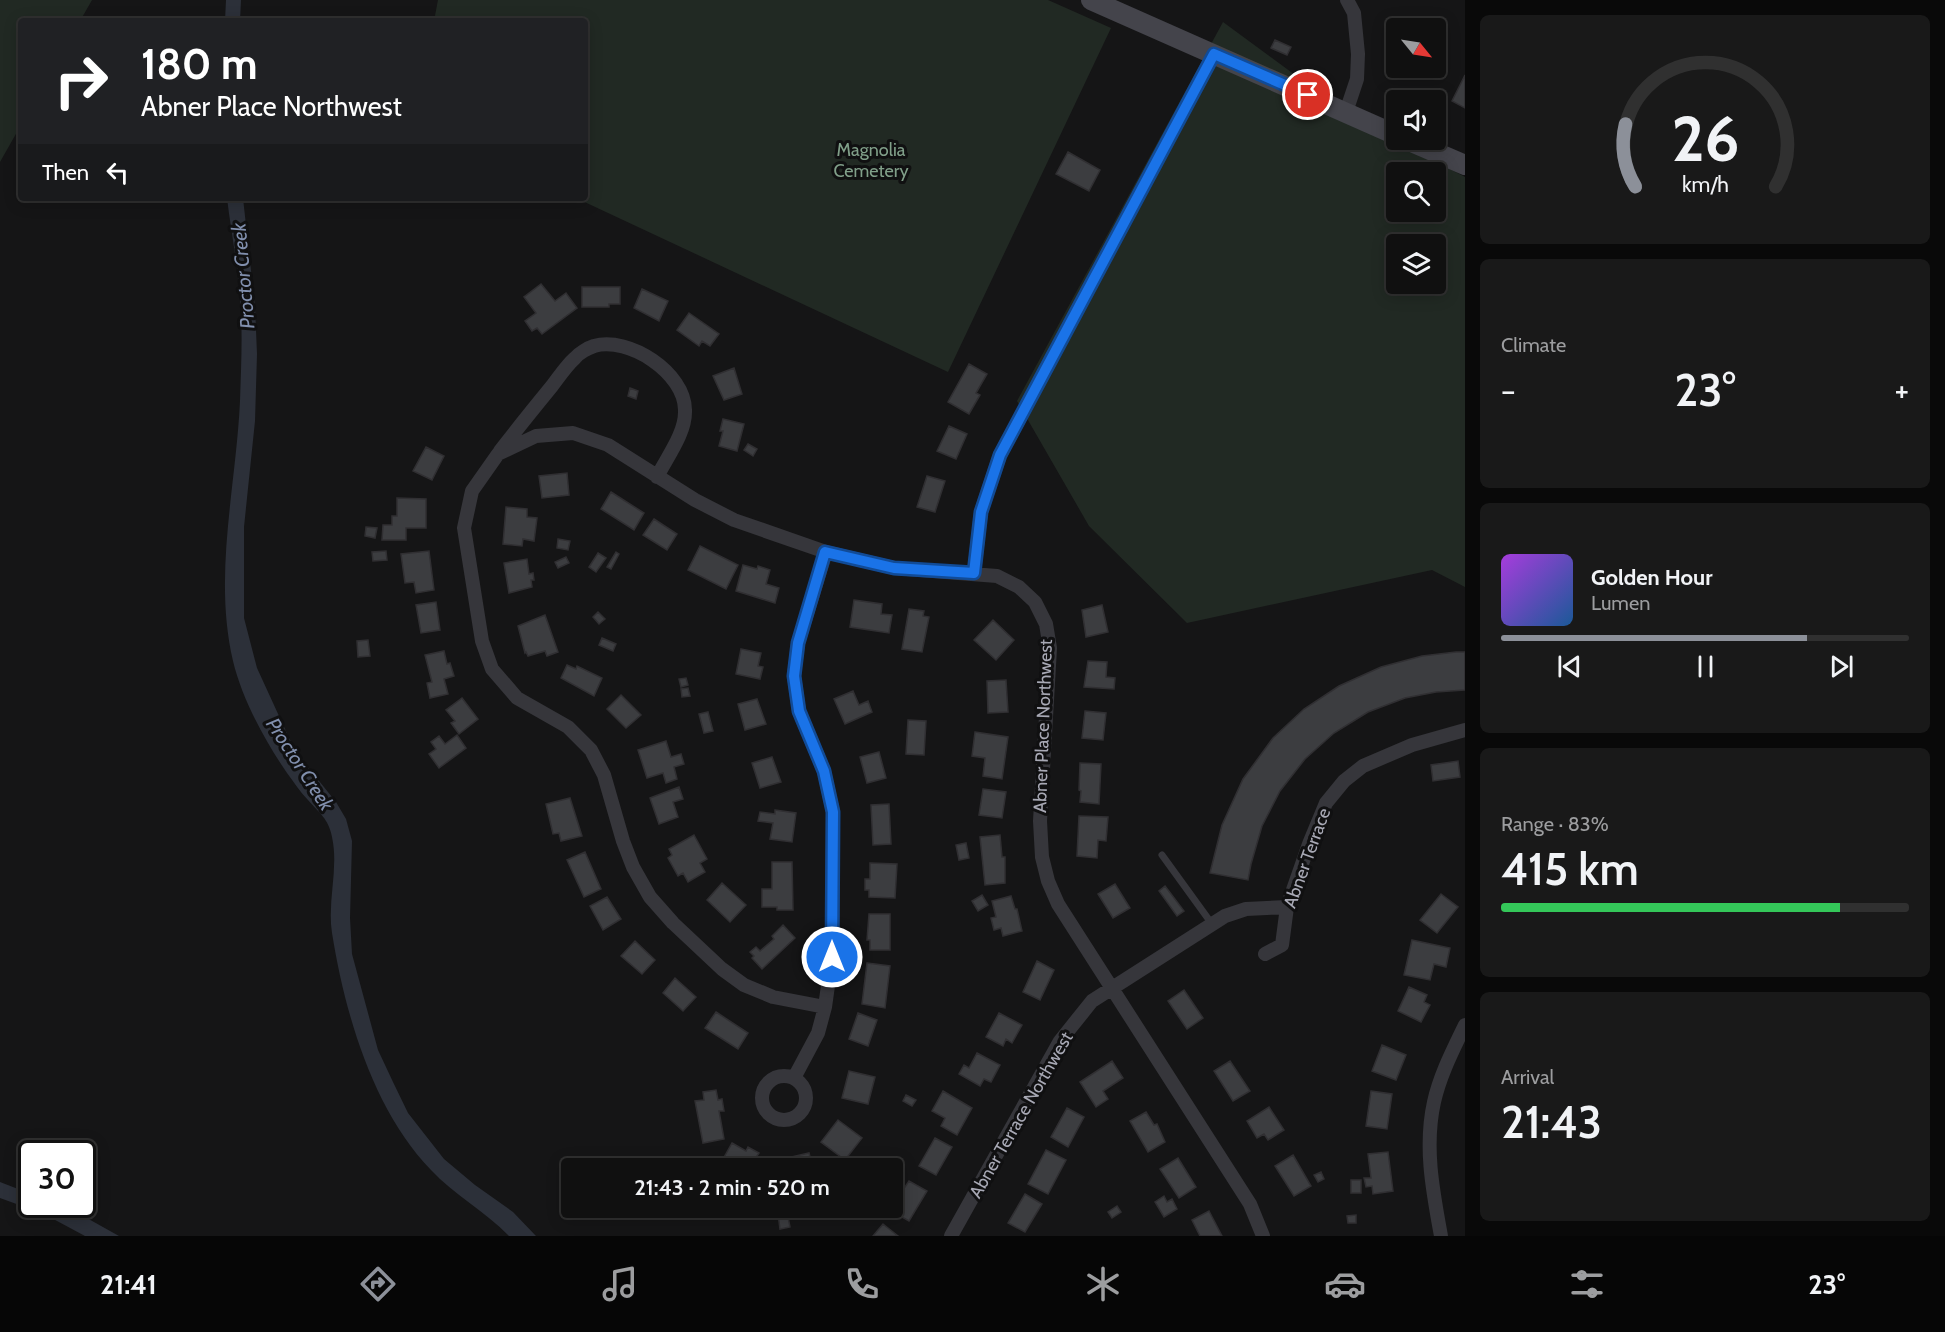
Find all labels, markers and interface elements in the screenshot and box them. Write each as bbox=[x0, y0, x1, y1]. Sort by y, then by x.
north arrow bbox=[1386, 18, 1446, 78]
map controls bbox=[1386, 18, 1446, 294]
text: 180 m bbox=[141, 38, 257, 90]
icon: right bbox=[42, 42, 120, 120]
pin bbox=[1282, 69, 1333, 120]
icon: arrive bbox=[1291, 78, 1324, 111]
text: Abner Place Northwest bbox=[141, 90, 402, 123]
button: sound bbox=[1386, 90, 1446, 150]
text: 26 bbox=[1671, 101, 1739, 177]
park label: Magnolia Cemetery bbox=[833, 139, 909, 182]
icon: left bbox=[101, 156, 134, 189]
text: Then bbox=[42, 159, 89, 186]
button: search bbox=[1386, 162, 1446, 222]
text: km/h bbox=[1682, 171, 1728, 197]
water label: Proctor Creek bbox=[226, 221, 260, 330]
button: layers bbox=[1386, 234, 1446, 294]
text: Climate bbox=[1501, 333, 1566, 357]
text: 23° bbox=[1674, 363, 1736, 417]
text: − bbox=[1501, 370, 1516, 410]
text: + bbox=[1894, 370, 1909, 410]
text: Golden Hour bbox=[1591, 564, 1712, 591]
text: Lumen bbox=[1591, 591, 1650, 615]
street label: Abner Place Northwest bbox=[1029, 639, 1057, 813]
icon: previous bbox=[1553, 650, 1586, 683]
icon: pause bbox=[1689, 650, 1722, 683]
icon: next bbox=[1825, 650, 1858, 683]
water label: Proctor Creek bbox=[261, 713, 340, 816]
street label: Abner Terrace bbox=[1279, 805, 1335, 911]
text: Range · 83% bbox=[1501, 812, 1609, 836]
text: 415 km bbox=[1501, 842, 1639, 896]
position arrow bbox=[800, 925, 864, 989]
street label: Abner Terrace Northwest bbox=[964, 1028, 1078, 1202]
text: Arrival bbox=[1501, 1065, 1554, 1089]
text: 21:43 bbox=[1501, 1095, 1602, 1149]
speed limit sign: 30 bbox=[18, 1140, 96, 1218]
text: 21:43 · 2 min · 520 m bbox=[634, 1174, 830, 1201]
icon: directions bbox=[357, 1263, 399, 1305]
icon: music bbox=[599, 1263, 641, 1305]
icon: phone bbox=[841, 1263, 883, 1305]
icon: climate bbox=[1082, 1263, 1124, 1305]
icon: car bbox=[1324, 1263, 1366, 1305]
icon: filters bbox=[1566, 1263, 1608, 1305]
text: 21:41 bbox=[100, 1268, 157, 1301]
text: 23° bbox=[1808, 1268, 1845, 1301]

